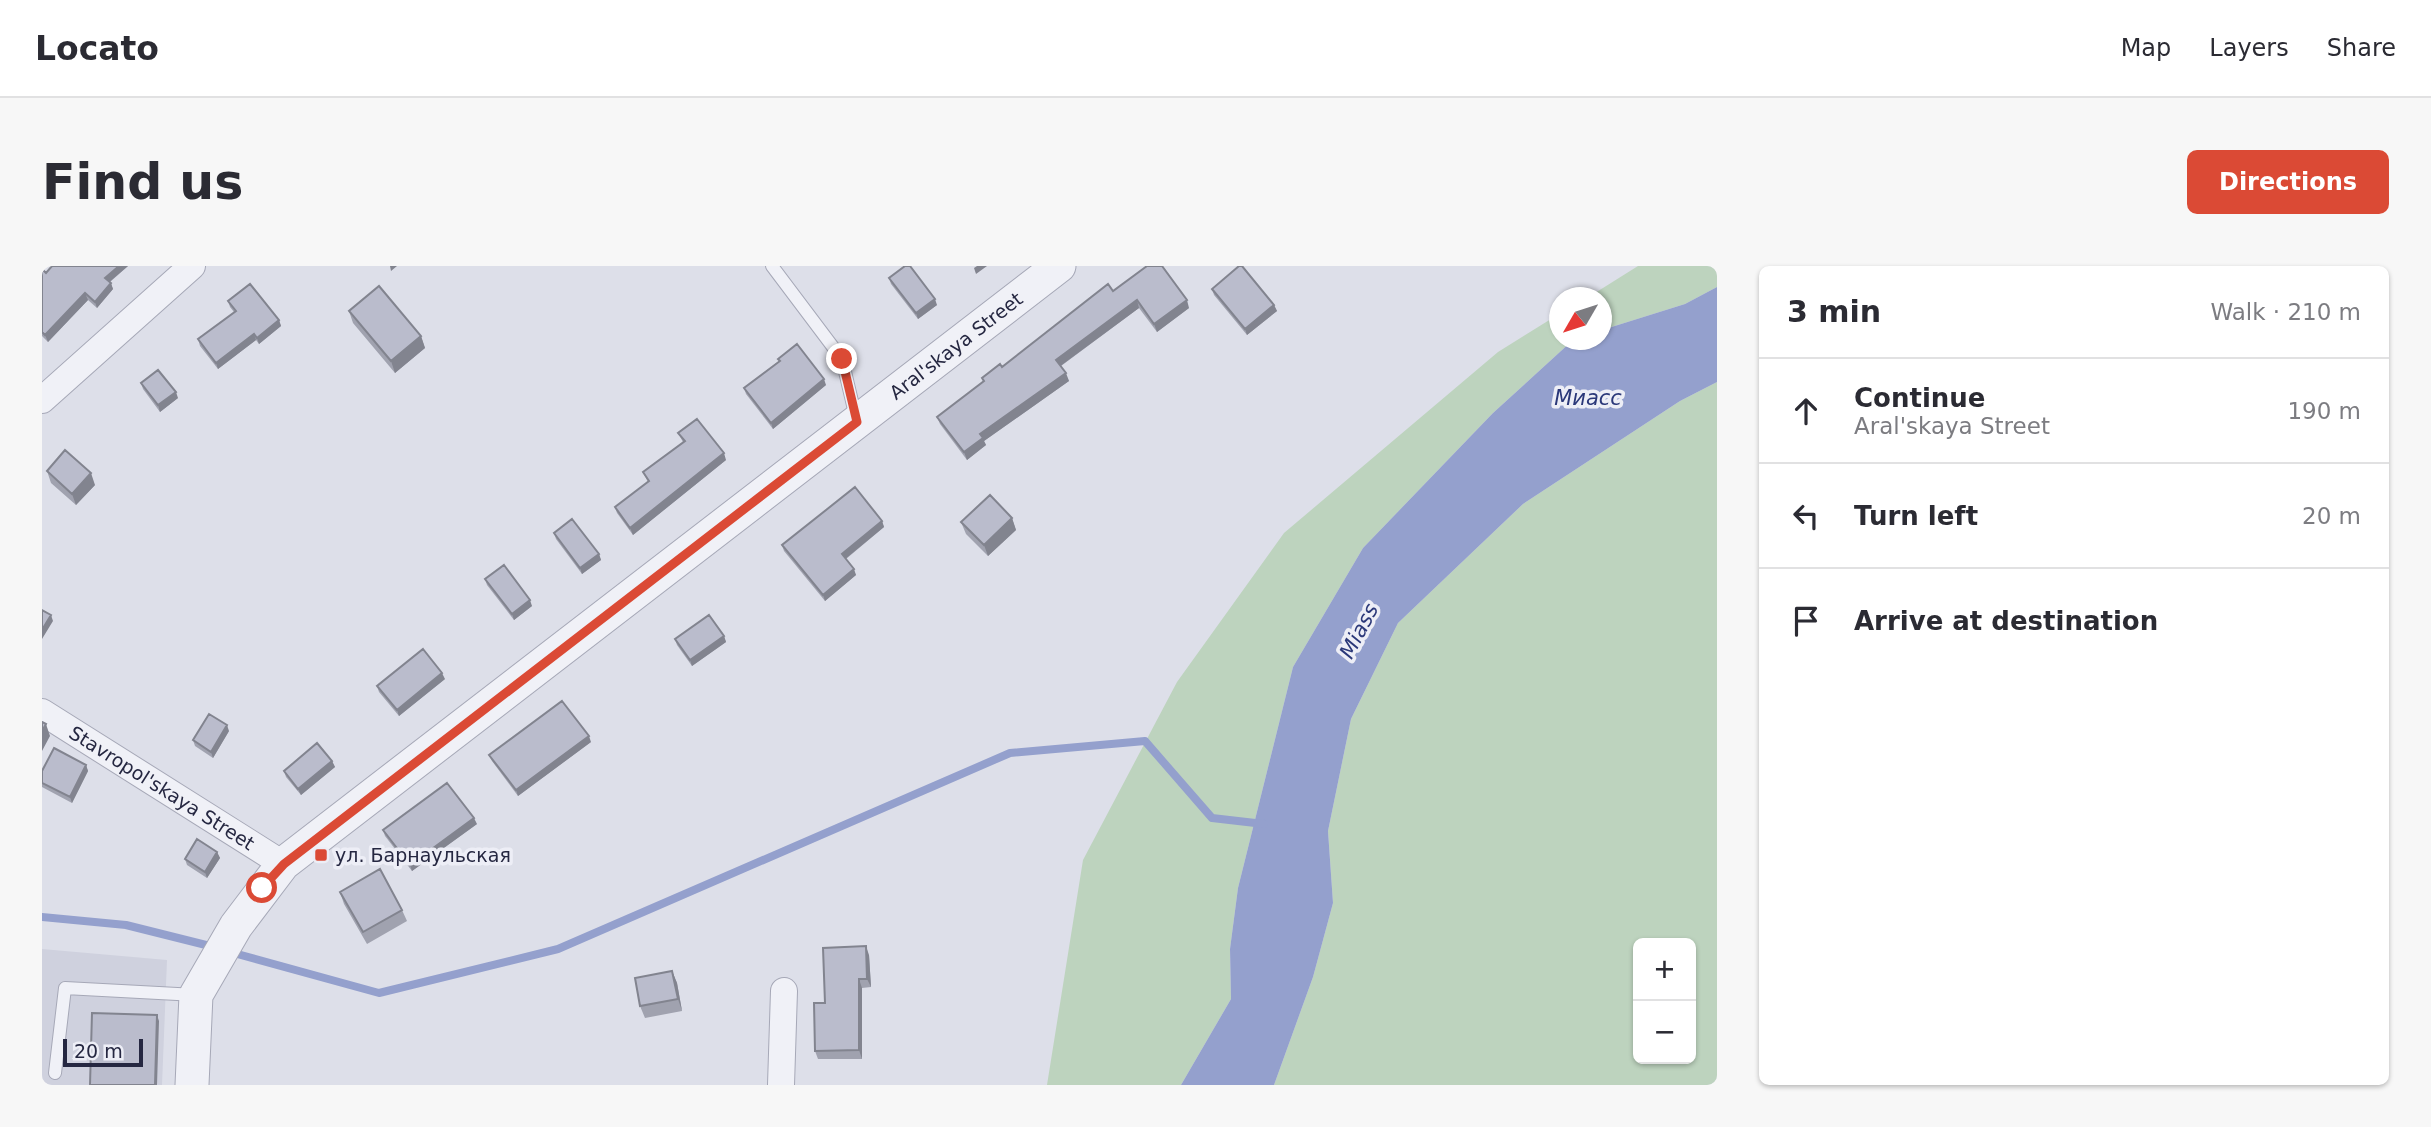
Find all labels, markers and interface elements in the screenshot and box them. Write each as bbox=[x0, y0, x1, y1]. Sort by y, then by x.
text: Locato bbox=[35, 29, 159, 68]
text: Map bbox=[2121, 34, 2171, 62]
text: Layers bbox=[2209, 34, 2289, 62]
text: Share bbox=[2327, 34, 2396, 62]
button: Directions bbox=[2187, 150, 2389, 214]
text: Find us bbox=[42, 154, 243, 211]
street label: Aral'skaya Street bbox=[885, 287, 1027, 404]
north arrow bbox=[1549, 287, 1612, 350]
text: 3 min bbox=[1787, 294, 1881, 329]
text: Walk · 210 m bbox=[2210, 299, 2361, 325]
route end bbox=[826, 343, 857, 374]
text: Continue bbox=[1854, 383, 1985, 413]
water label: Миасс bbox=[1554, 386, 1622, 410]
icon: ahead bbox=[1787, 392, 1825, 430]
text: 190 m bbox=[2287, 398, 2361, 424]
text: Aral'skaya Street bbox=[1854, 413, 2050, 439]
icon: left bbox=[1787, 497, 1825, 535]
text: Turn left bbox=[1854, 501, 1978, 531]
text: 20 m bbox=[2302, 503, 2361, 529]
water label: Miass bbox=[1335, 599, 1383, 663]
icon: arrive bbox=[1787, 602, 1825, 640]
text: Arrive at destination bbox=[1854, 606, 2158, 636]
street label: Stavropol'skaya Street bbox=[65, 721, 259, 854]
place label: ул. Барнаульская bbox=[335, 844, 511, 866]
marker: ул. Барнаульская bbox=[313, 847, 329, 863]
route start bbox=[246, 872, 277, 903]
map controls bbox=[1633, 938, 1696, 1064]
button: + bbox=[1633, 938, 1696, 1001]
button: − bbox=[1633, 1001, 1696, 1064]
scale bar bbox=[63, 1036, 144, 1068]
text: 20 m bbox=[74, 1040, 123, 1062]

